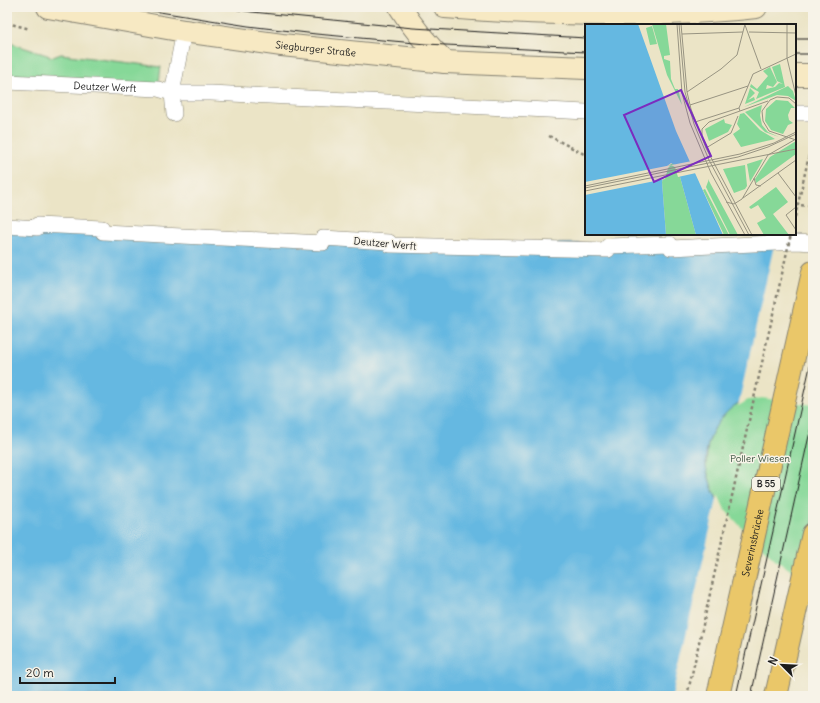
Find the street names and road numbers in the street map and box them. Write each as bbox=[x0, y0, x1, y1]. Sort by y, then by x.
street label: Siegburger Straße bbox=[275, 38, 357, 60]
street label: Deutzer Werft bbox=[73, 79, 137, 95]
street label: Deutzer Werft bbox=[353, 234, 418, 253]
road number: B 55 bbox=[752, 477, 780, 491]
street label: Severinsbrücke bbox=[739, 508, 767, 578]

